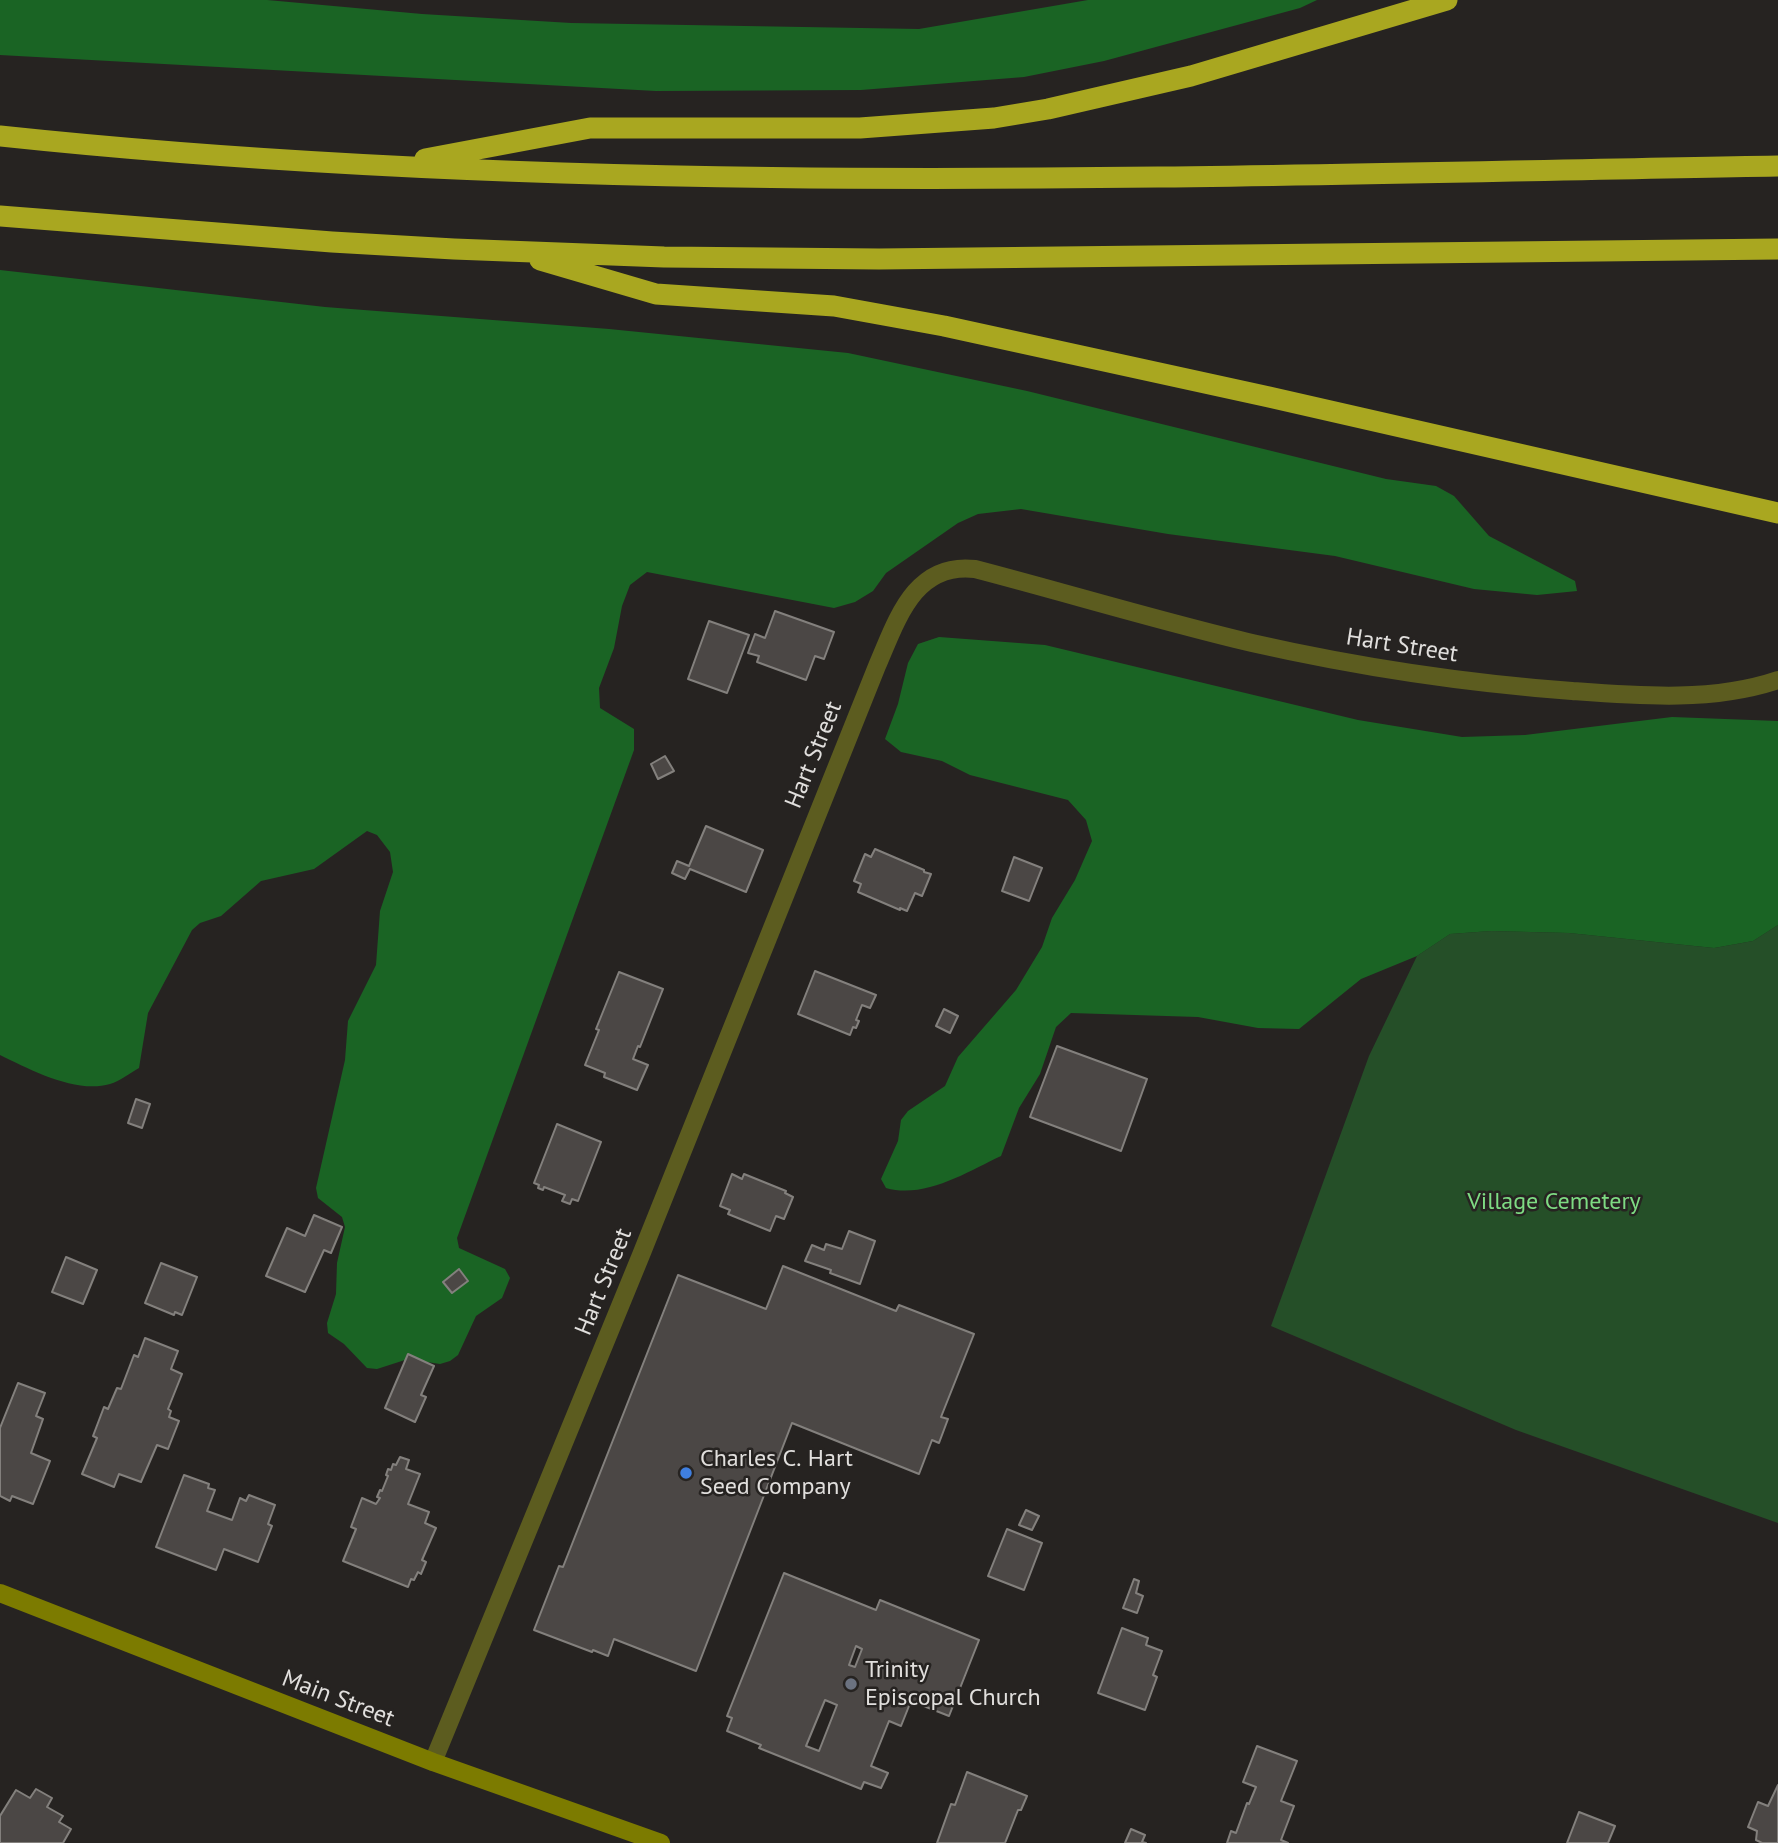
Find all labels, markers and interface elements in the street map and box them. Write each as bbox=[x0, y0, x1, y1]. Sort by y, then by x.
street label: Hart Street bbox=[1344, 623, 1460, 669]
street label: Hart Street bbox=[780, 697, 848, 813]
park label: Village Cemetery bbox=[1467, 1188, 1641, 1216]
street label: Hart Street bbox=[570, 1224, 638, 1340]
place label: Charles C. Hart Seed Company bbox=[700, 1445, 853, 1501]
marker: Charles C. Hart Seed Company bbox=[678, 1465, 694, 1481]
place label: Trinity Episcopal Church bbox=[865, 1656, 1041, 1712]
street label: Main Street bbox=[278, 1664, 398, 1734]
marker: Trinity Episcopal Church bbox=[843, 1676, 859, 1692]

